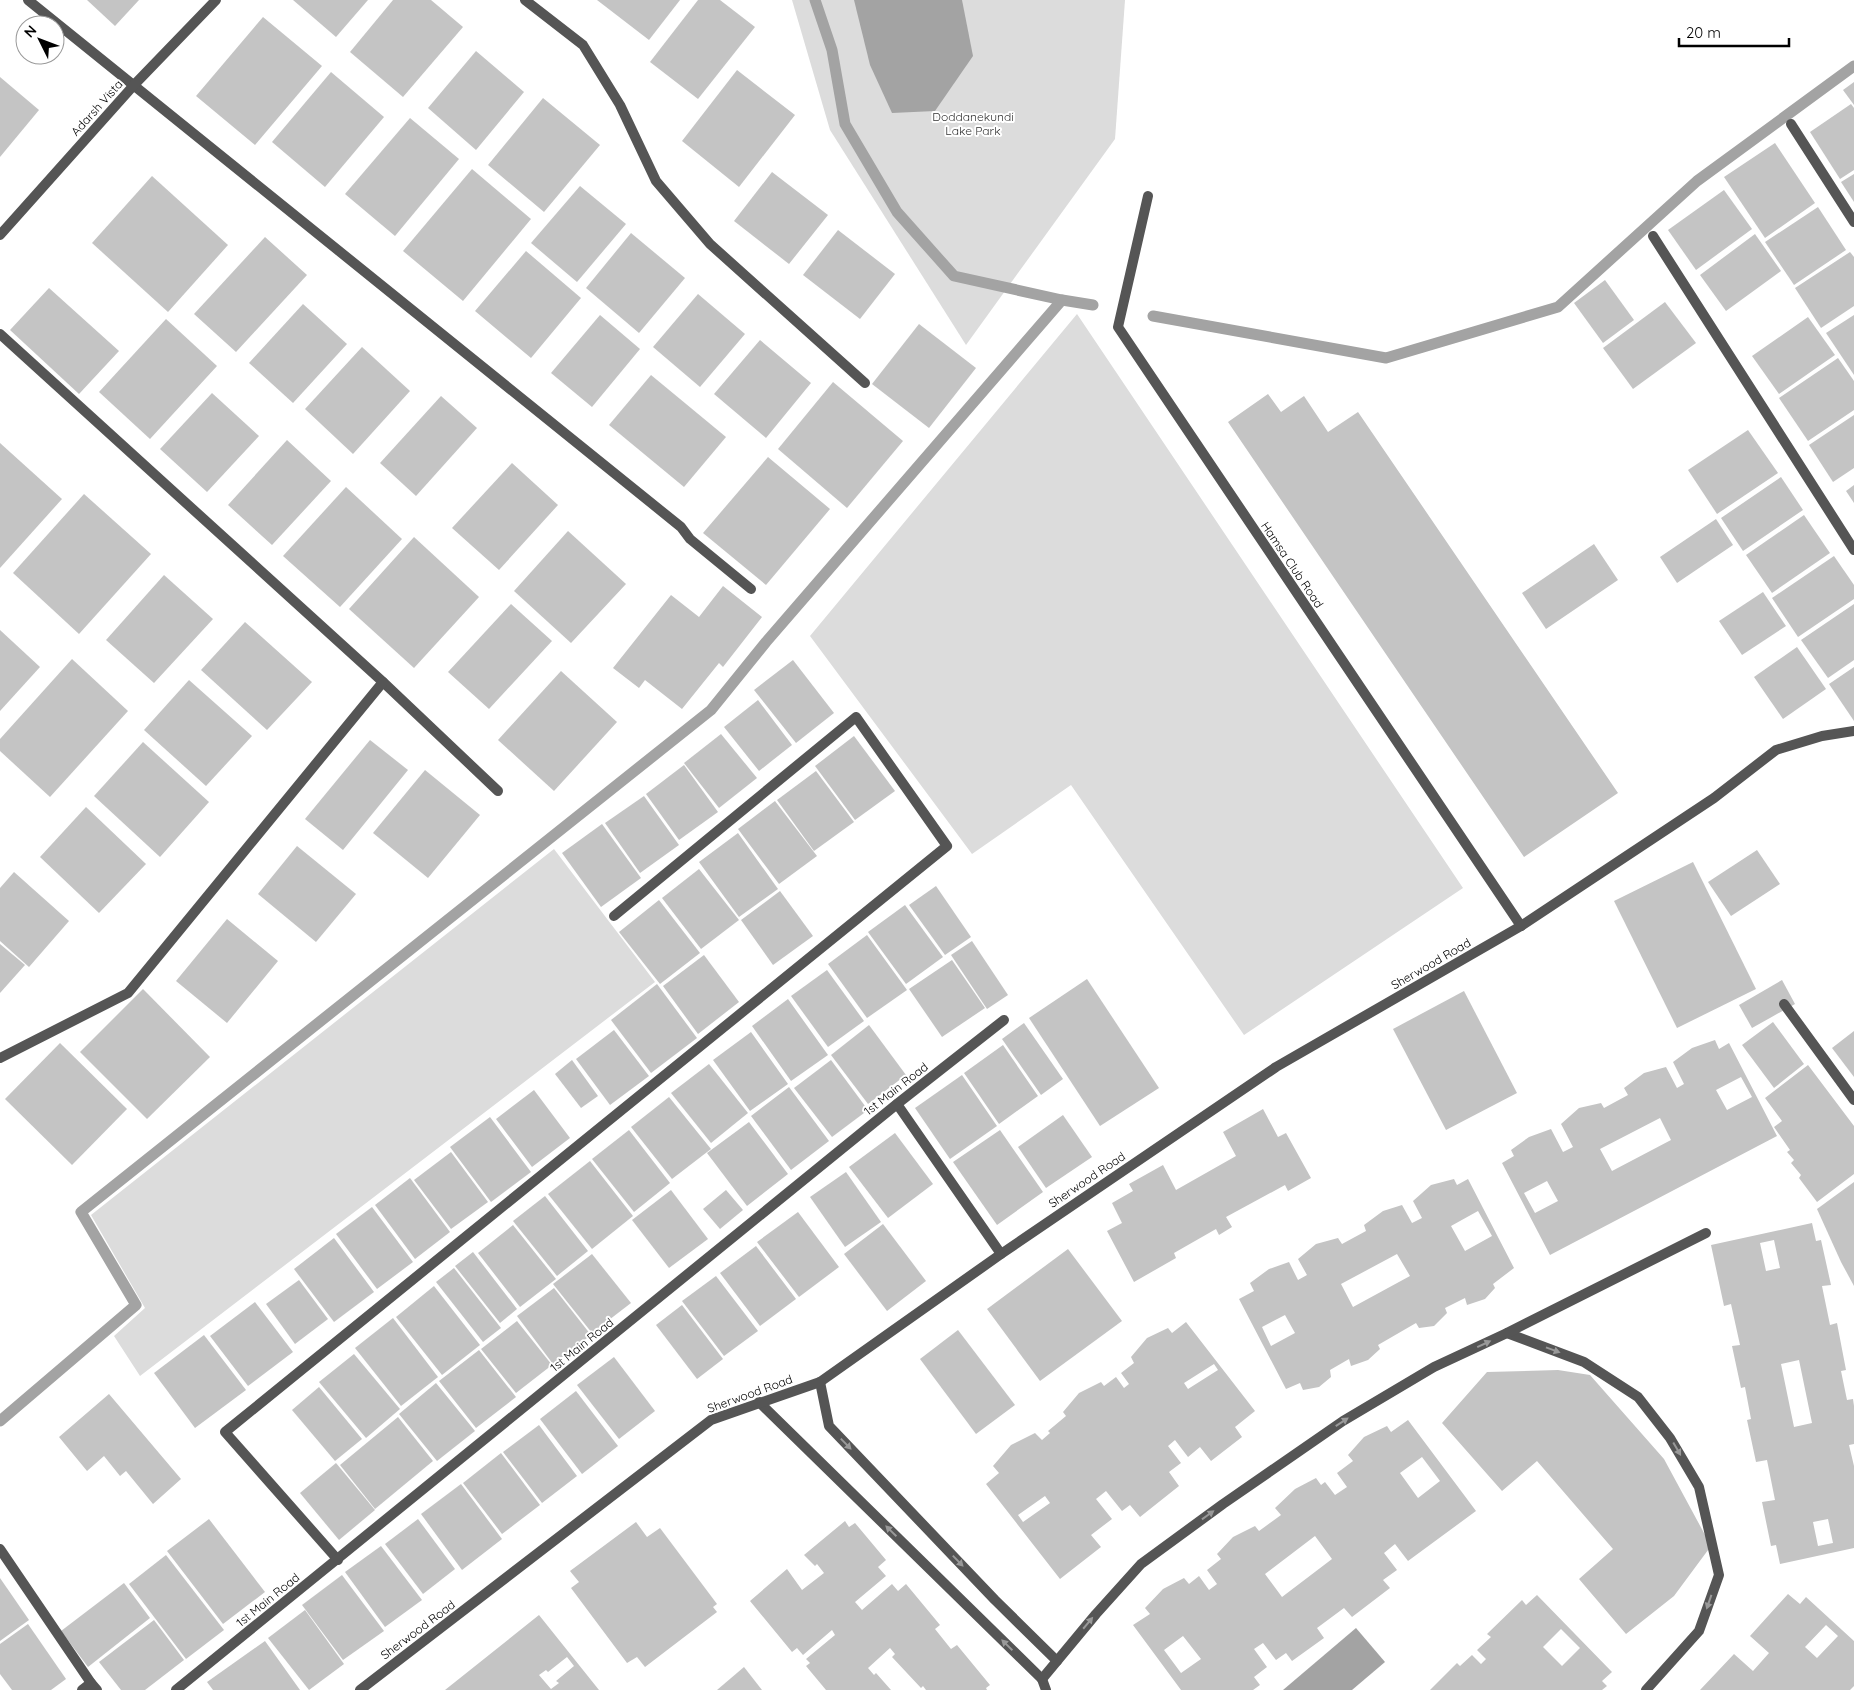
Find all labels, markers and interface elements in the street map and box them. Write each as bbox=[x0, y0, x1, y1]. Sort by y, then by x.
north arrow bbox=[15, 15, 65, 65]
scale bar bbox=[1679, 15, 1789, 47]
text: N bbox=[20, 21, 40, 41]
text: 20 m bbox=[1686, 23, 1721, 42]
street label: Adarsh Vista bbox=[68, 77, 126, 139]
park label: Doddanekundi Lake Park bbox=[932, 109, 1014, 138]
street label: Hamsa Club Road bbox=[1258, 519, 1327, 611]
street label: Sherwood Road bbox=[1388, 935, 1473, 992]
street label: 1st Main Road bbox=[861, 1059, 931, 1118]
street label: Sherwood Road bbox=[1045, 1148, 1128, 1211]
street label: 1st Main Road bbox=[547, 1314, 616, 1375]
one-way arrow bbox=[1477, 1340, 1491, 1348]
one-way arrow bbox=[1546, 1346, 1561, 1354]
street label: Sherwood Road bbox=[705, 1371, 794, 1416]
one-way arrow bbox=[1335, 1418, 1348, 1427]
one-way arrow bbox=[840, 1437, 852, 1449]
one-way arrow bbox=[1672, 1442, 1681, 1456]
one-way arrow bbox=[1201, 1510, 1215, 1520]
one-way arrow bbox=[886, 1525, 898, 1537]
one-way arrow bbox=[952, 1555, 964, 1567]
street label: 1st Main Road bbox=[233, 1569, 302, 1630]
one-way arrow bbox=[1705, 1594, 1712, 1609]
street label: Sherwood Road bbox=[377, 1597, 458, 1662]
one-way arrow bbox=[1083, 1617, 1094, 1630]
one-way arrow bbox=[1002, 1639, 1014, 1651]

